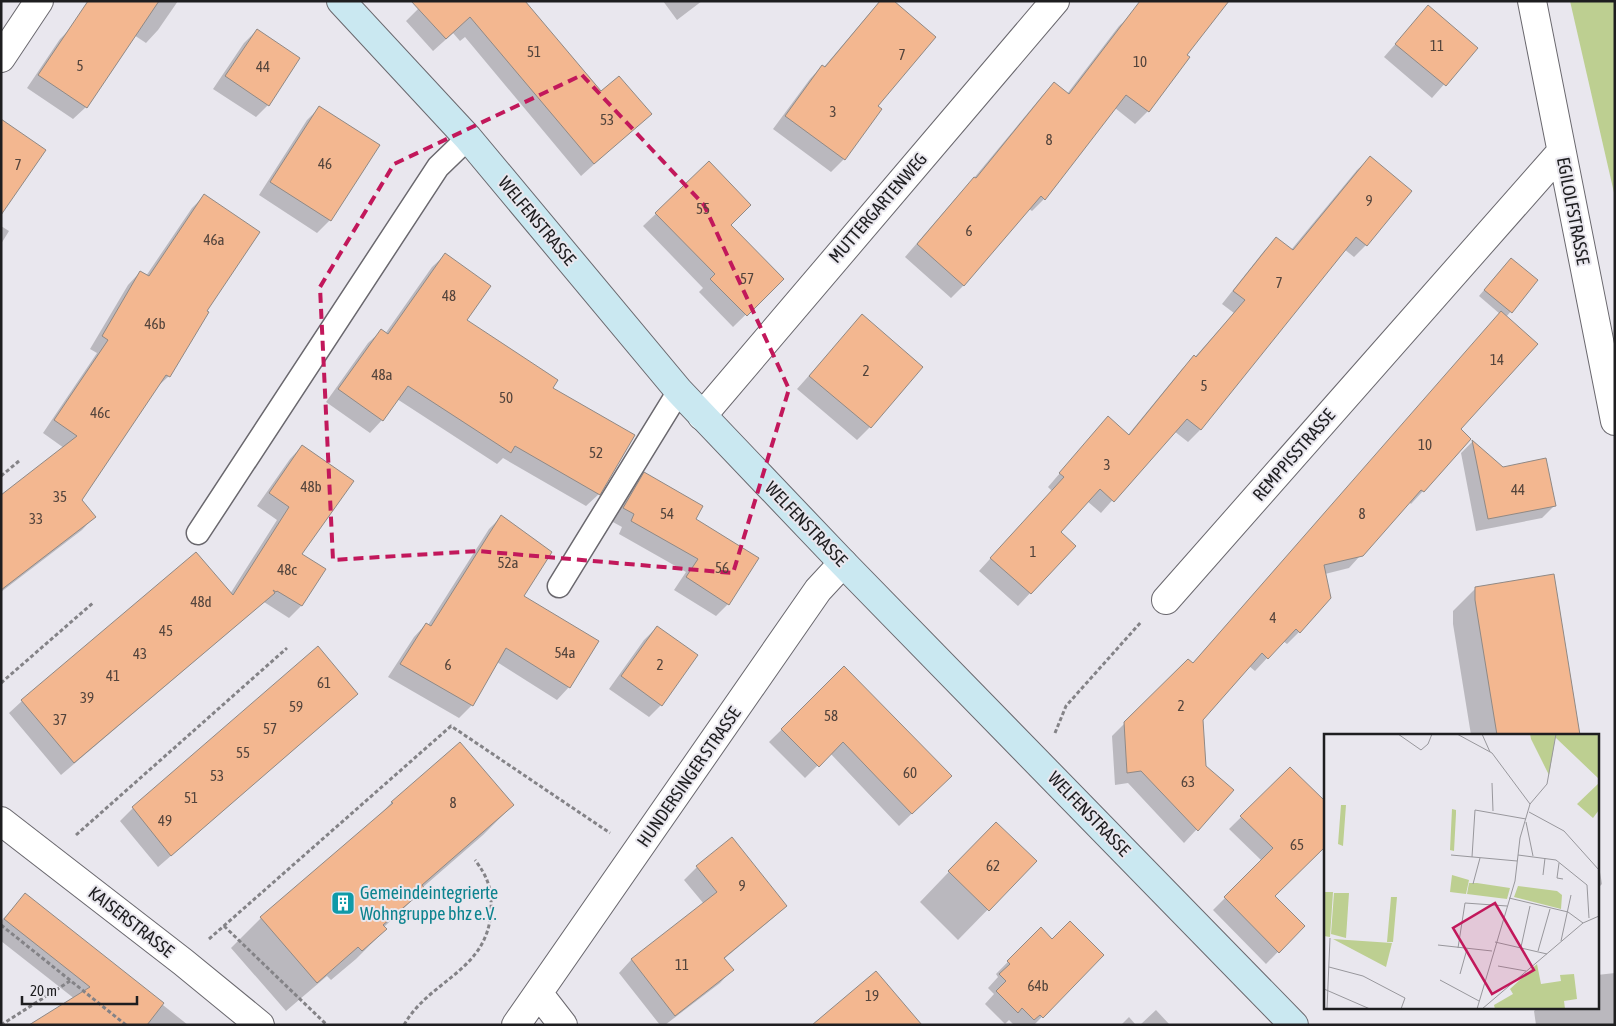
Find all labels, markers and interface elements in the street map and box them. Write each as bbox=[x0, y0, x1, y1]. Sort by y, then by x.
house number: 11 bbox=[1430, 37, 1444, 54]
house number: 51 bbox=[527, 43, 541, 60]
house number: 7 bbox=[898, 46, 906, 63]
house number: 10 bbox=[1133, 53, 1147, 70]
house number: 5 bbox=[76, 57, 84, 74]
house number: 44 bbox=[256, 58, 270, 75]
house number: 3 bbox=[829, 103, 837, 120]
house number: 53 bbox=[600, 111, 614, 128]
house number: 8 bbox=[1045, 131, 1053, 148]
street label: MUTTERGARTENWEG bbox=[824, 148, 931, 267]
house number: 46 bbox=[318, 155, 332, 172]
street label: EGILOLFSTRASSE bbox=[1553, 155, 1594, 267]
house number: 7 bbox=[14, 156, 22, 173]
street label: WELFENSTRASSE bbox=[494, 172, 581, 270]
house number: 9 bbox=[1365, 192, 1373, 209]
house number: 55 bbox=[696, 200, 710, 217]
house number: 6 bbox=[965, 222, 973, 239]
house number: 46a bbox=[203, 231, 225, 248]
house number: 57 bbox=[740, 270, 754, 287]
house number: 7 bbox=[1275, 274, 1283, 291]
house number: 48 bbox=[442, 287, 456, 304]
house number: 46b bbox=[144, 315, 166, 332]
house number: 14 bbox=[1490, 351, 1504, 368]
house number: 2 bbox=[862, 362, 870, 379]
house number: 48a bbox=[371, 366, 393, 383]
house number: 5 bbox=[1200, 377, 1208, 394]
house number: 50 bbox=[499, 389, 513, 406]
house number: 46c bbox=[90, 404, 110, 421]
street label: REMPPISSTRASSE bbox=[1248, 404, 1339, 505]
house number: 10 bbox=[1418, 436, 1432, 453]
house number: 52 bbox=[589, 444, 603, 461]
house number: 3 bbox=[1103, 456, 1111, 473]
street label: WELFENSTRASSE bbox=[761, 477, 852, 570]
house number: 48b bbox=[300, 478, 322, 495]
house number: 44 bbox=[1511, 481, 1525, 498]
house number: 35 bbox=[53, 488, 67, 505]
house number: 54 bbox=[660, 505, 674, 522]
house number: 8 bbox=[1358, 505, 1366, 522]
house number: 33 bbox=[29, 510, 43, 527]
house number: 1 bbox=[1029, 543, 1037, 560]
house number: 52a bbox=[497, 554, 519, 571]
house number: 56 bbox=[715, 559, 729, 576]
house number: 48c bbox=[277, 561, 297, 578]
house number: 48d bbox=[190, 593, 212, 610]
house number: 4 bbox=[1269, 609, 1277, 626]
house number: 45 bbox=[159, 622, 173, 639]
house number: 54a bbox=[554, 644, 576, 661]
house number: 43 bbox=[133, 645, 147, 662]
house number: 6 bbox=[444, 656, 452, 673]
house number: 2 bbox=[656, 656, 664, 673]
house number: 41 bbox=[106, 667, 120, 684]
house number: 61 bbox=[317, 674, 331, 691]
house number: 39 bbox=[80, 689, 94, 706]
house number: 2 bbox=[1177, 697, 1185, 714]
house number: 59 bbox=[289, 698, 303, 715]
street label: HUNDERSINGER STRASSE bbox=[632, 702, 745, 851]
house number: 58 bbox=[824, 707, 838, 724]
house number: 37 bbox=[53, 711, 67, 728]
house number: 57 bbox=[263, 720, 277, 737]
inset map bbox=[1324, 734, 1598, 1008]
house number: 55 bbox=[236, 744, 250, 761]
house number: 60 bbox=[903, 764, 917, 781]
house number: 53 bbox=[210, 767, 224, 784]
street label: WELFENSTRASSE bbox=[1044, 767, 1135, 860]
house number: 63 bbox=[1181, 773, 1195, 790]
house number: 51 bbox=[184, 789, 198, 806]
house number: 8 bbox=[449, 794, 457, 811]
house number: 49 bbox=[158, 812, 172, 829]
house number: 65 bbox=[1290, 836, 1304, 853]
house number: 62 bbox=[986, 857, 1000, 874]
house number: 9 bbox=[738, 877, 746, 894]
street label: KAISERSTRASSE bbox=[84, 882, 178, 962]
place label: Gemeindeintegrierte Wohngruppe bhz e.V. bbox=[360, 882, 498, 924]
building icon: Gemeindeintegrierte Wohngruppe bhz e.V. bbox=[330, 890, 356, 916]
house number: 11 bbox=[675, 956, 689, 973]
scale bar bbox=[22, 974, 138, 1006]
house number: 64b bbox=[1027, 977, 1049, 994]
text: 20 m bbox=[30, 982, 57, 999]
house number: 19 bbox=[865, 987, 879, 1004]

